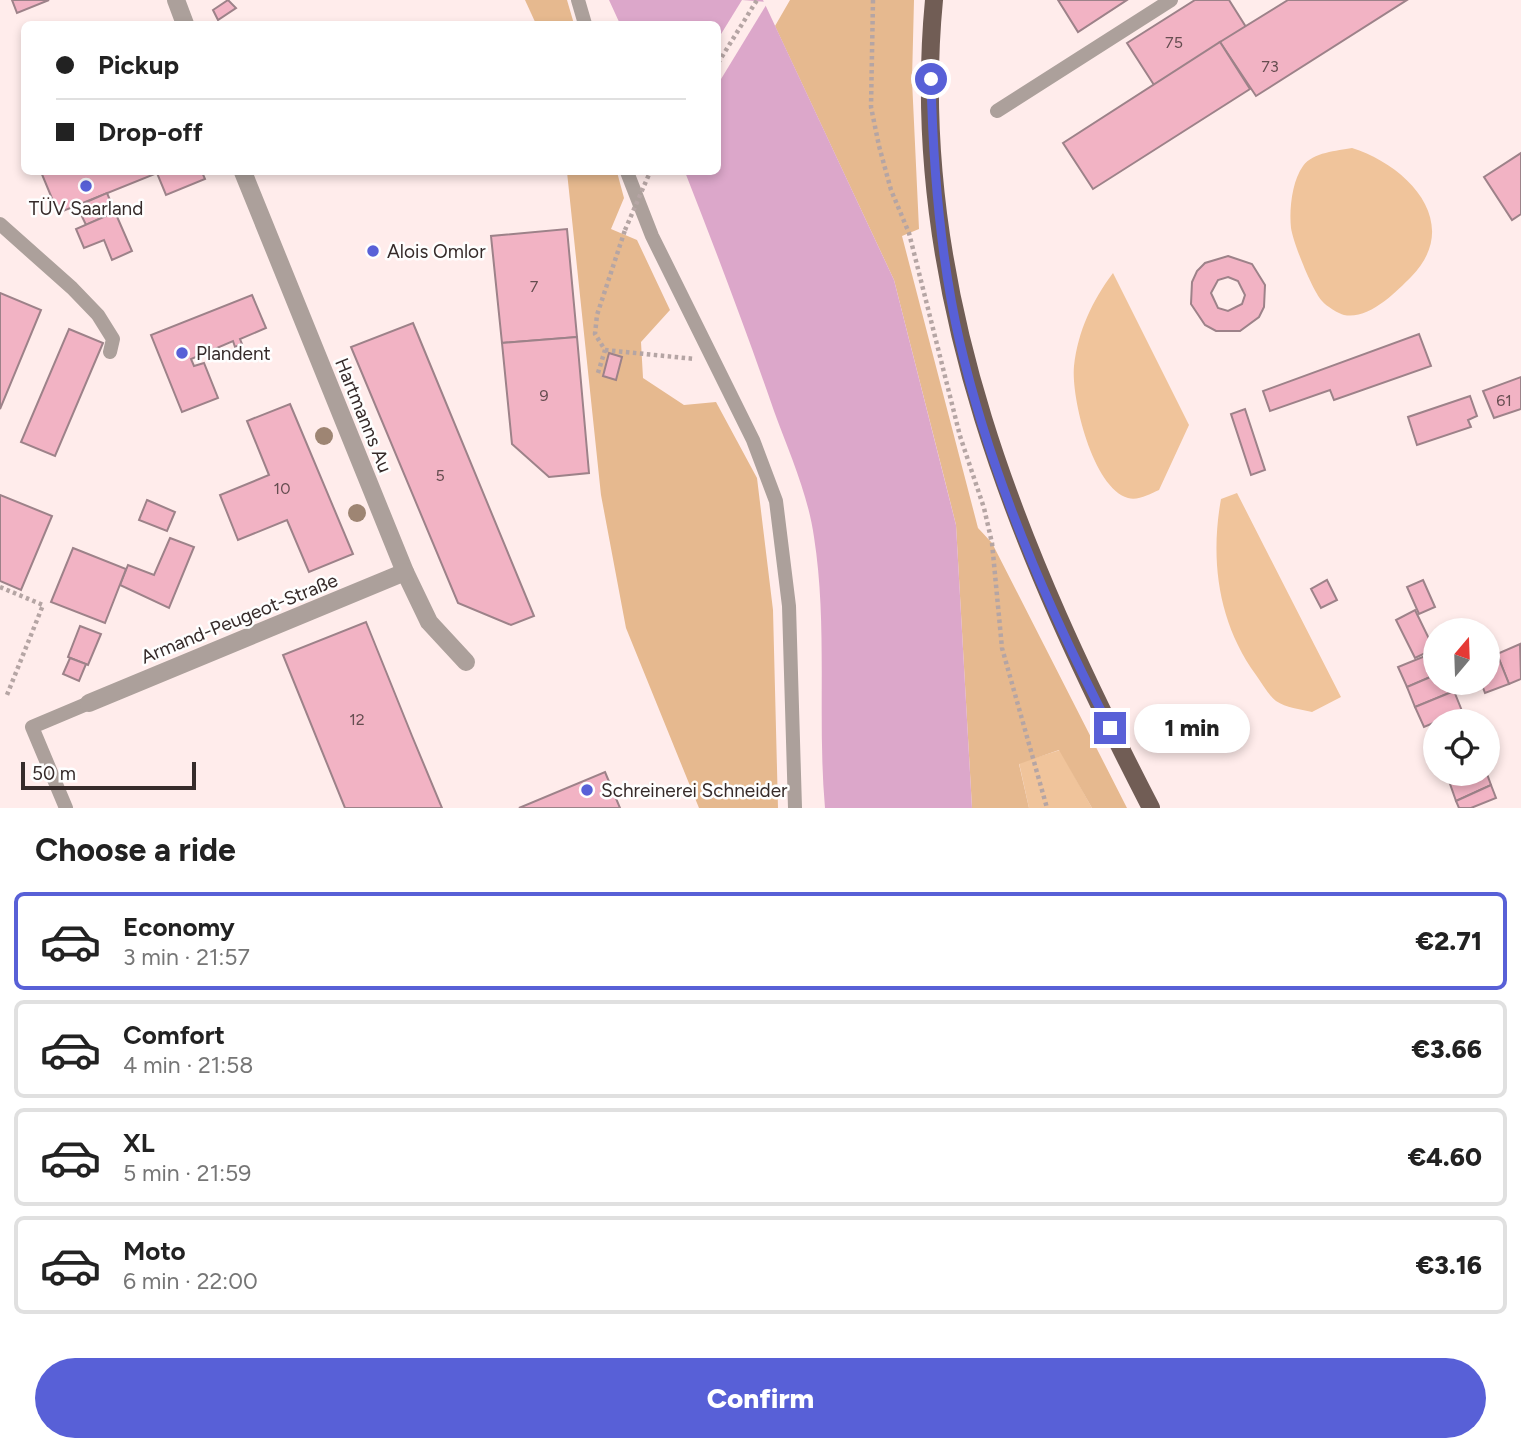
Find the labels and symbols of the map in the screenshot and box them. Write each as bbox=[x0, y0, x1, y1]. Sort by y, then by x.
house number: 75 bbox=[1165, 33, 1183, 52]
house number: 73 bbox=[1261, 57, 1279, 76]
route start bbox=[915, 63, 947, 95]
marker: TÜV Saarland bbox=[78, 178, 94, 194]
place label: TÜV Saarland bbox=[29, 197, 143, 220]
place label: Alois Omlor bbox=[387, 240, 486, 263]
marker: Alois Omlor bbox=[365, 243, 381, 259]
house number: 7 bbox=[530, 277, 539, 296]
place label: Plandent bbox=[196, 342, 271, 365]
marker: Plandent bbox=[174, 345, 190, 361]
street label: Hartmanns Au bbox=[330, 354, 397, 476]
house number: 9 bbox=[539, 386, 549, 405]
house number: 61 bbox=[1496, 391, 1512, 410]
house number: 5 bbox=[435, 466, 445, 485]
house number: 10 bbox=[274, 479, 290, 498]
street label: Armand-Peugeot-Straße bbox=[137, 568, 341, 669]
north arrow bbox=[1423, 618, 1500, 695]
callout: 1 min bbox=[1134, 704, 1250, 752]
house number: 12 bbox=[349, 710, 365, 729]
route end bbox=[1094, 712, 1126, 744]
scale bar bbox=[21, 759, 196, 791]
place label: Schreinerei Schneider bbox=[601, 779, 788, 802]
marker: Schreinerei Schneider bbox=[579, 782, 595, 798]

